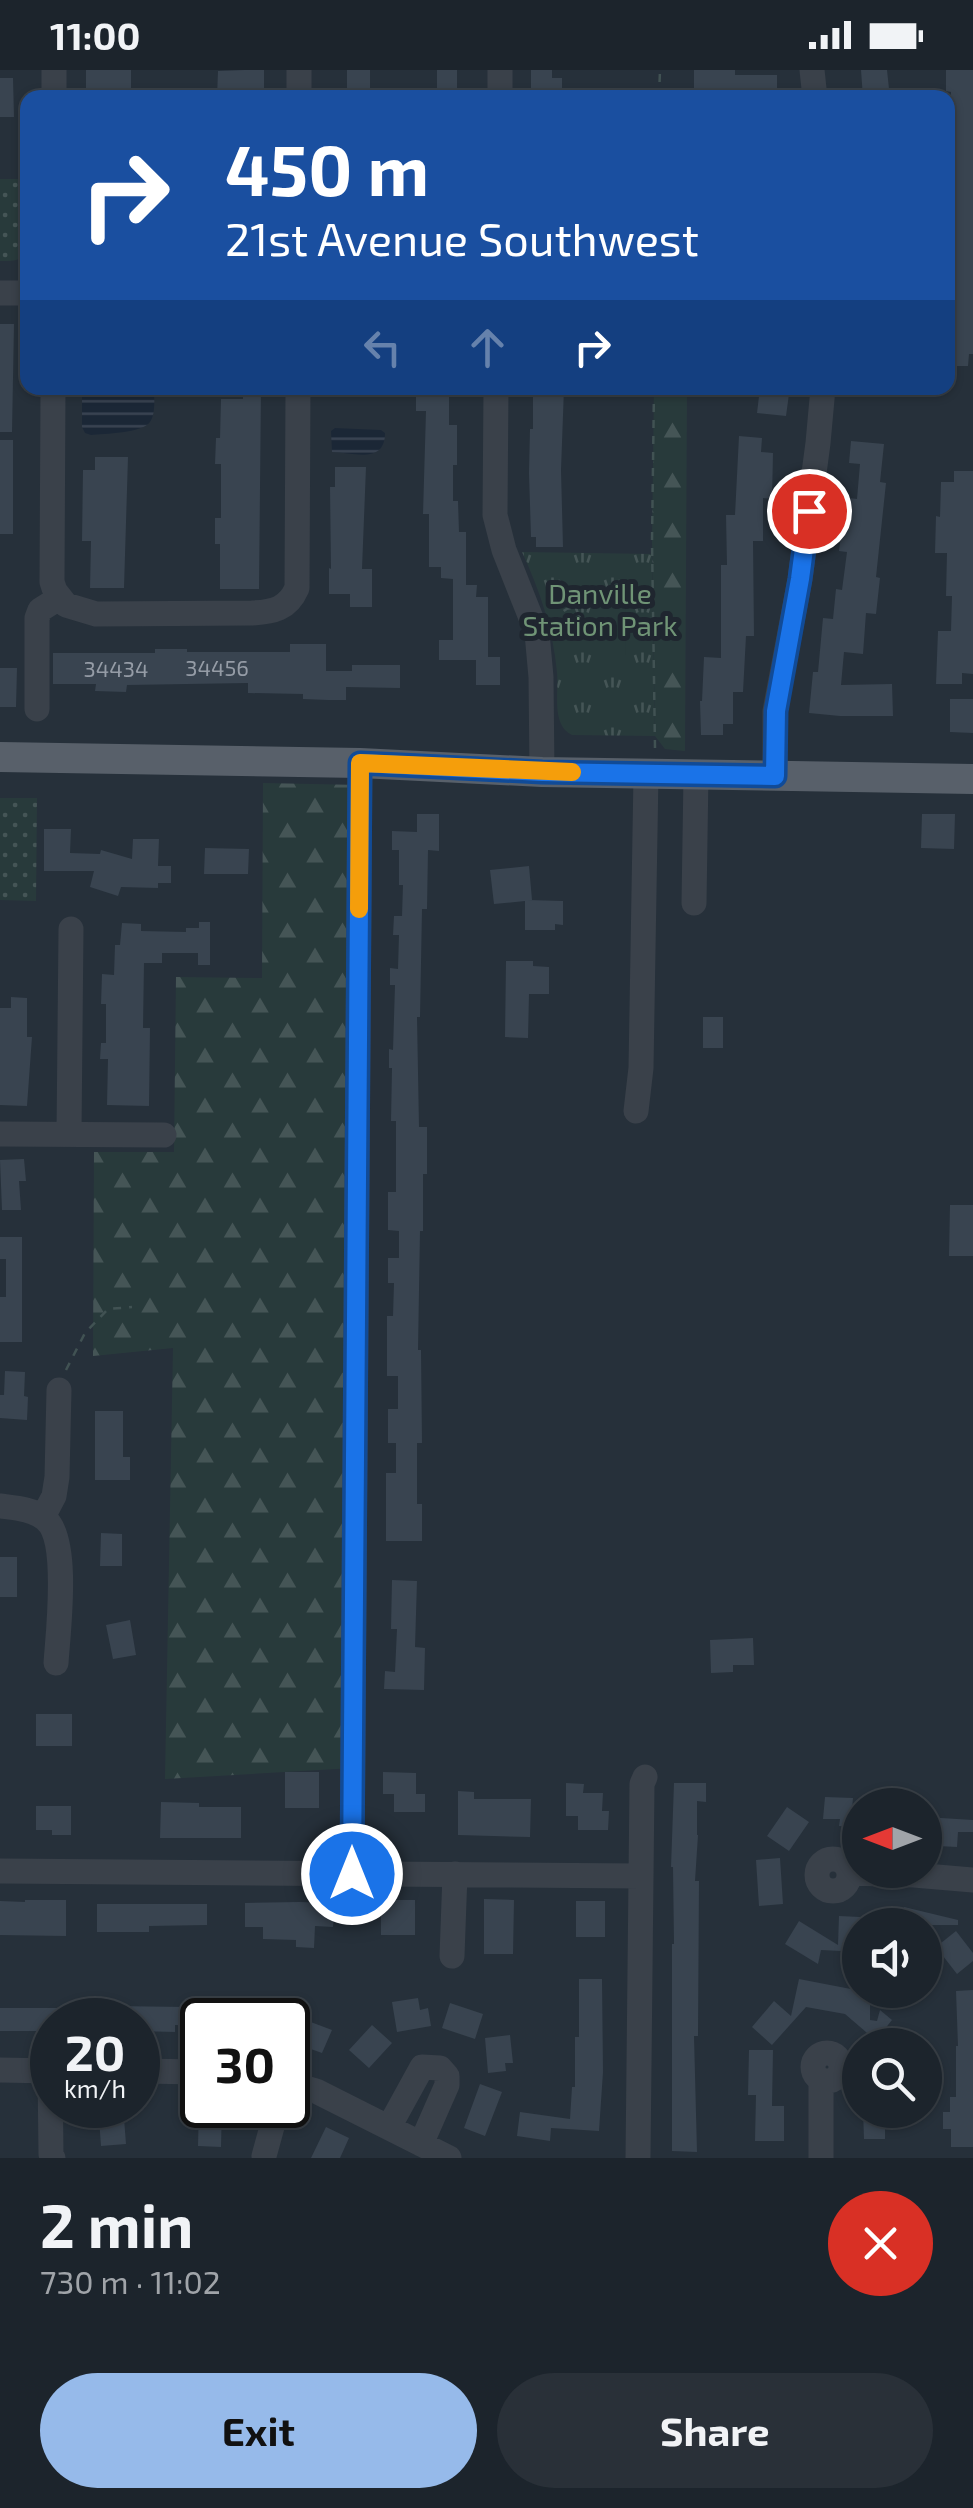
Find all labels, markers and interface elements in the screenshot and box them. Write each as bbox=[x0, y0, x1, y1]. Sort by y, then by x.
text: 11:00 bbox=[50, 12, 141, 58]
text: 450 m bbox=[225, 126, 429, 210]
icon: right bbox=[60, 130, 190, 260]
text: 21st Avenue Southwest bbox=[225, 211, 699, 265]
icon: left bbox=[355, 320, 410, 375]
icon: ahead bbox=[460, 320, 515, 375]
icon: right bbox=[565, 320, 620, 375]
pin bbox=[767, 469, 852, 554]
icon: arrive bbox=[782, 484, 837, 539]
park label: Danville Station Park bbox=[523, 576, 677, 642]
house number: 34456 bbox=[185, 654, 249, 680]
house number: 34434 bbox=[83, 655, 149, 681]
north arrow bbox=[842, 1788, 942, 1888]
map controls bbox=[842, 1788, 942, 2128]
position arrow bbox=[300, 1822, 404, 1926]
button: sound bbox=[842, 1908, 942, 2008]
speed limit sign: 30 bbox=[180, 1998, 310, 2128]
text: 20 bbox=[65, 2021, 125, 2081]
button: search bbox=[842, 2028, 942, 2128]
text: km/h bbox=[64, 2073, 126, 2103]
text: 2 min bbox=[40, 2188, 193, 2260]
button: close bbox=[828, 2191, 933, 2296]
text: 730 m · 11:02 bbox=[40, 2262, 221, 2300]
button: Exit bbox=[40, 2373, 477, 2488]
button: Share bbox=[497, 2373, 933, 2488]

